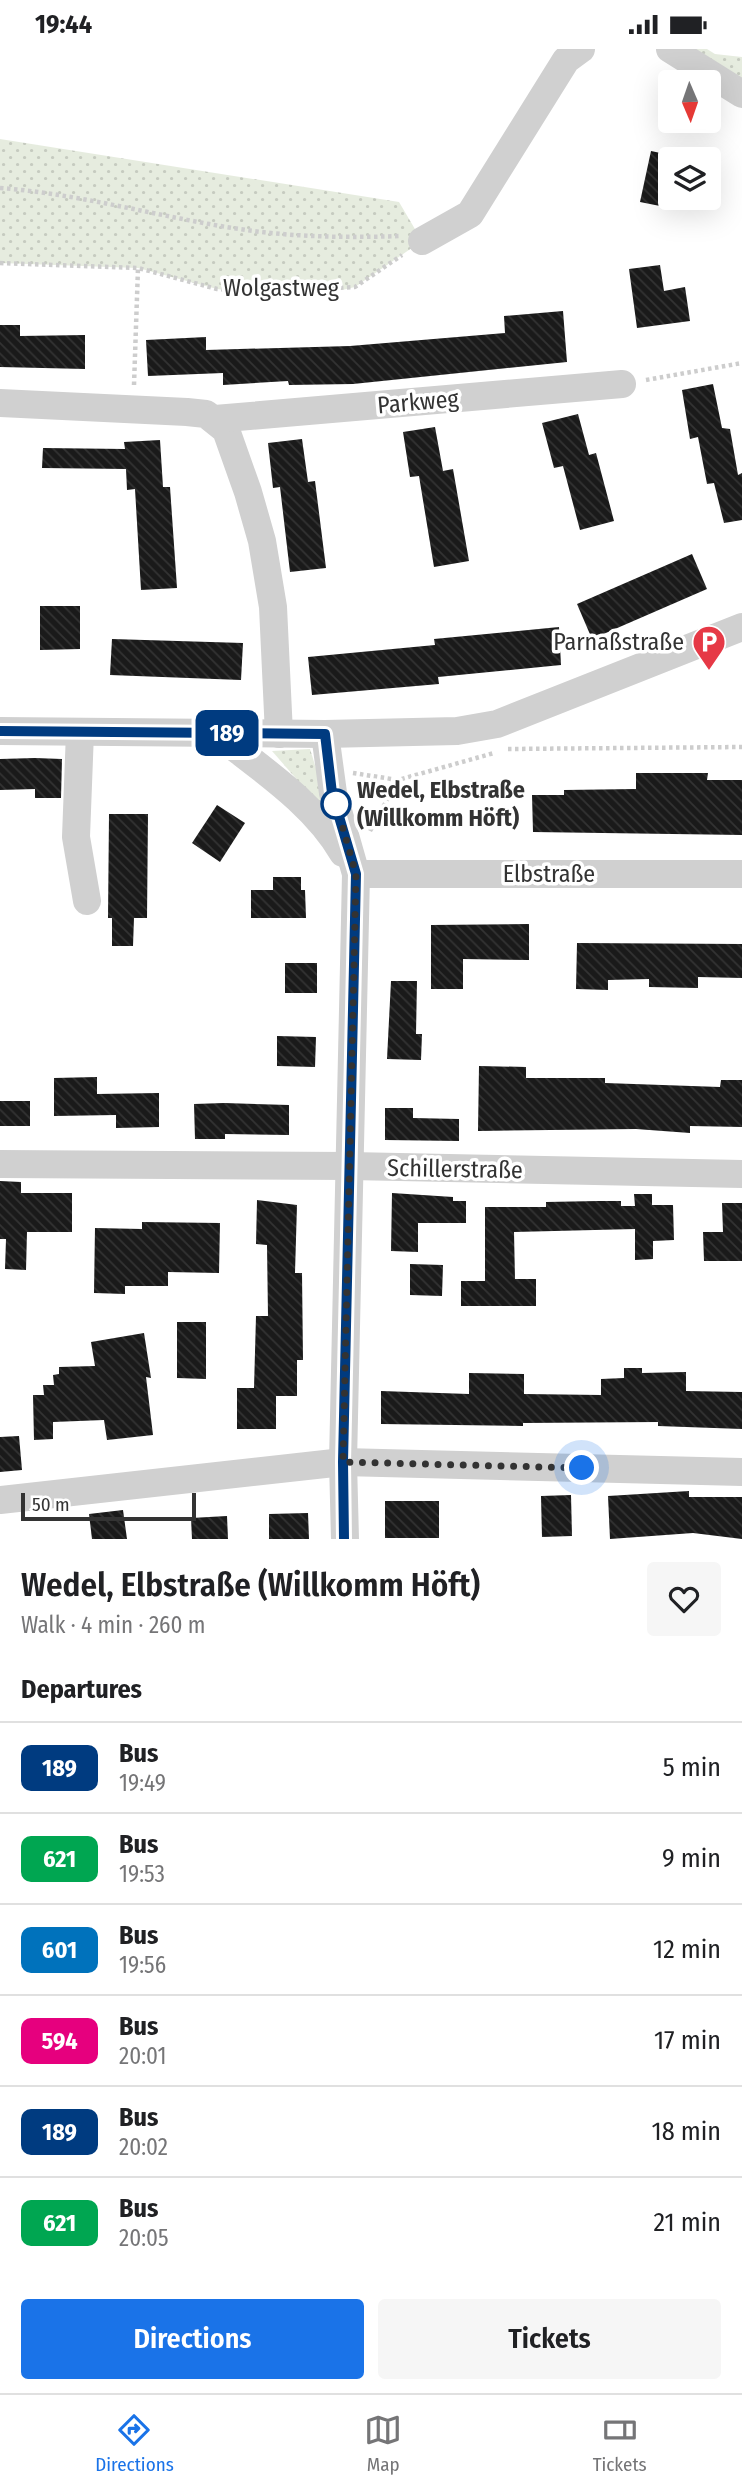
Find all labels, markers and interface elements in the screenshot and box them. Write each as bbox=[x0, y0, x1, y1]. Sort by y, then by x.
text: 19:44 bbox=[35, 9, 92, 40]
north arrow bbox=[658, 70, 721, 133]
map controls bbox=[658, 70, 721, 210]
button: layers bbox=[658, 147, 721, 210]
street label: Wolgastweg bbox=[223, 274, 340, 302]
street label: Parkweg bbox=[376, 384, 461, 419]
parking icon: Parnaßstraße bbox=[690, 623, 728, 672]
place label: Parnaßstraße bbox=[553, 628, 684, 656]
line badge: 189 bbox=[187, 710, 267, 756]
text: 189 bbox=[210, 719, 244, 747]
place label: Wedel, Elbstraße (Willkomm Höft) bbox=[357, 776, 525, 832]
marker: Wedel, Elbstraße (Willkomm Höft) bbox=[321, 789, 351, 819]
street label: Elbstraße bbox=[503, 860, 595, 888]
street label: Schillerstraße bbox=[387, 1154, 523, 1184]
your location bbox=[564, 1450, 599, 1485]
scale bar bbox=[21, 1490, 196, 1522]
text: 50 m bbox=[32, 1493, 70, 1516]
button: heart bbox=[647, 1562, 721, 1636]
text: Wedel, Elbstraße (Willkomm Höft) bbox=[21, 1565, 480, 1605]
text: Walk · 4 min · 260 m bbox=[21, 1611, 206, 1639]
text: Departures bbox=[21, 1674, 142, 1705]
text: Bus bbox=[119, 1738, 158, 1769]
text: 5 min bbox=[663, 1752, 721, 1783]
text: 189 bbox=[42, 1754, 77, 1782]
text: 19:49 bbox=[119, 1769, 166, 1797]
text: Bus bbox=[119, 1829, 158, 1860]
text: 9 min bbox=[662, 1843, 721, 1874]
text: 621 bbox=[43, 1845, 76, 1873]
text: 19:53 bbox=[119, 1860, 165, 1888]
text: Bus bbox=[119, 1920, 158, 1951]
text: 12 min bbox=[653, 1934, 721, 1965]
text: 601 bbox=[42, 1936, 77, 1964]
text: 19:56 bbox=[119, 1951, 166, 1979]
text: Bus bbox=[119, 2011, 158, 2042]
text: 17 min bbox=[654, 2025, 721, 2056]
text: 594 bbox=[42, 2027, 77, 2055]
text: 20:01 bbox=[119, 2042, 166, 2070]
text: Bus bbox=[119, 2102, 158, 2133]
text: 18 min bbox=[652, 2116, 721, 2147]
text: 189 bbox=[42, 2118, 77, 2146]
text: 20:02 bbox=[119, 2133, 168, 2161]
text: Bus bbox=[119, 2193, 158, 2224]
text: 21 min bbox=[654, 2207, 721, 2238]
text: 621 bbox=[43, 2209, 76, 2237]
text: 20:05 bbox=[119, 2224, 169, 2252]
button: Directions bbox=[21, 2299, 364, 2379]
button: Tickets bbox=[378, 2299, 721, 2379]
tab: Directions bbox=[95, 2411, 174, 2476]
tab: Map bbox=[364, 2411, 402, 2476]
tab: Tickets bbox=[593, 2411, 647, 2476]

